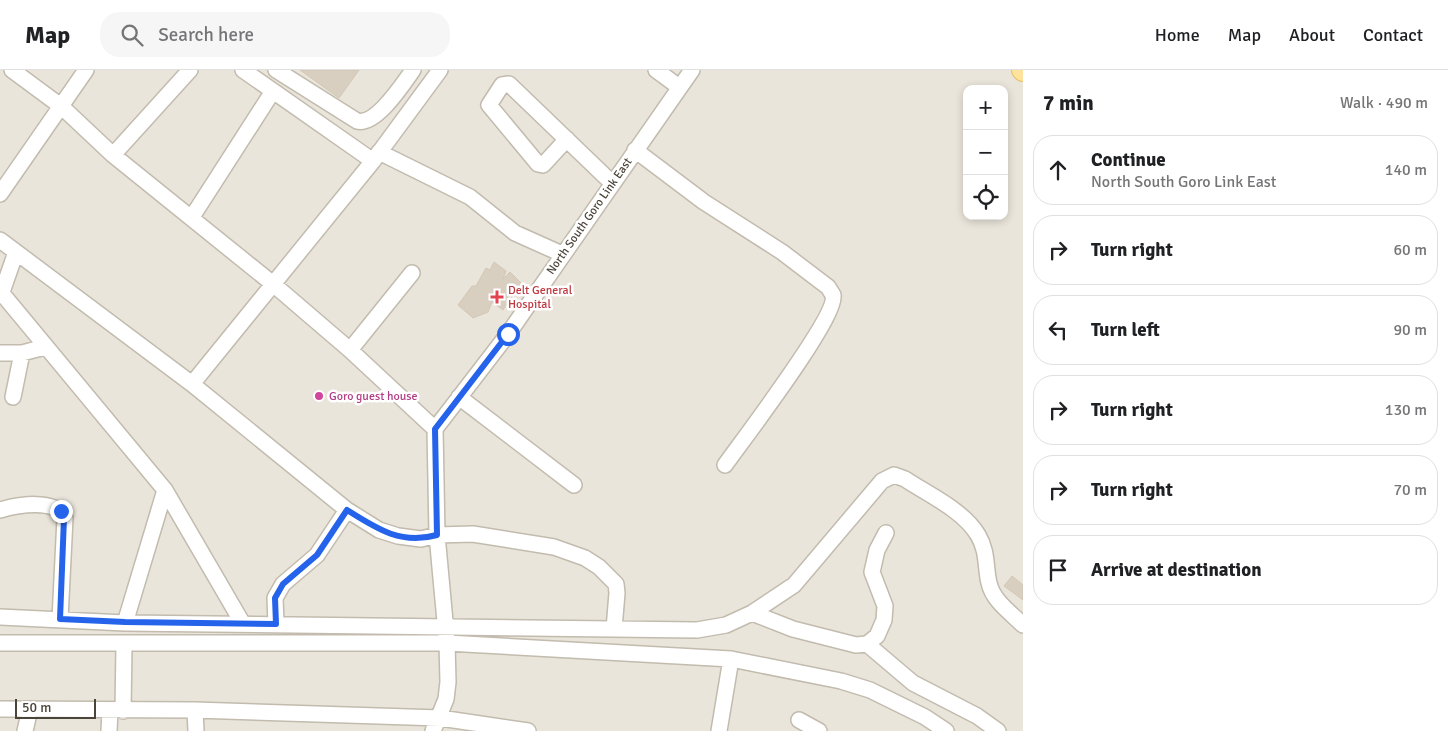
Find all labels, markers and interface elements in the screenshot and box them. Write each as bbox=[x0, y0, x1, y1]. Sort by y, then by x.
search box bbox=[100, 12, 450, 57]
text: Map bbox=[25, 20, 70, 50]
icon: search bbox=[118, 21, 146, 49]
text: Search here bbox=[158, 23, 254, 47]
text: Home bbox=[1155, 24, 1200, 46]
text: Map bbox=[1228, 24, 1261, 46]
text: About bbox=[1289, 24, 1335, 46]
text: Contact bbox=[1363, 24, 1423, 46]
map controls bbox=[963, 85, 1008, 220]
button: + bbox=[963, 85, 1008, 130]
text: 7 min bbox=[1043, 90, 1094, 116]
text: Walk · 490 m bbox=[1340, 93, 1428, 113]
button: − bbox=[963, 130, 1008, 175]
text: Continue bbox=[1091, 148, 1166, 172]
street label: North South Goro Link East bbox=[543, 155, 635, 278]
icon: ahead bbox=[1044, 156, 1072, 184]
text: 140 m bbox=[1385, 160, 1427, 180]
text: North South Goro Link East bbox=[1091, 172, 1276, 192]
button: locate bbox=[963, 175, 1008, 220]
icon: right bbox=[1044, 236, 1072, 264]
text: Turn right bbox=[1091, 238, 1173, 262]
text: 60 m bbox=[1393, 240, 1427, 260]
place label: Delt General Hospital bbox=[508, 283, 573, 312]
marker: Delt General Hospital bbox=[490, 290, 504, 304]
icon: left bbox=[1044, 316, 1072, 344]
text: Turn left bbox=[1091, 318, 1160, 342]
text: 90 m bbox=[1393, 320, 1427, 340]
route start bbox=[497, 323, 520, 346]
place label: Goro guest house bbox=[329, 389, 418, 404]
marker: Goro guest house bbox=[313, 390, 325, 402]
icon: right bbox=[1044, 396, 1072, 424]
text: Turn right bbox=[1091, 398, 1173, 422]
text: 130 m bbox=[1385, 400, 1427, 420]
icon: right bbox=[1044, 476, 1072, 504]
text: Turn right bbox=[1091, 478, 1173, 502]
text: 70 m bbox=[1393, 480, 1427, 500]
route end bbox=[50, 500, 73, 523]
icon: arrive bbox=[1044, 556, 1072, 584]
text: Arrive at destination bbox=[1091, 558, 1262, 582]
scale bar bbox=[15, 696, 96, 719]
text: 50 m bbox=[22, 699, 51, 716]

